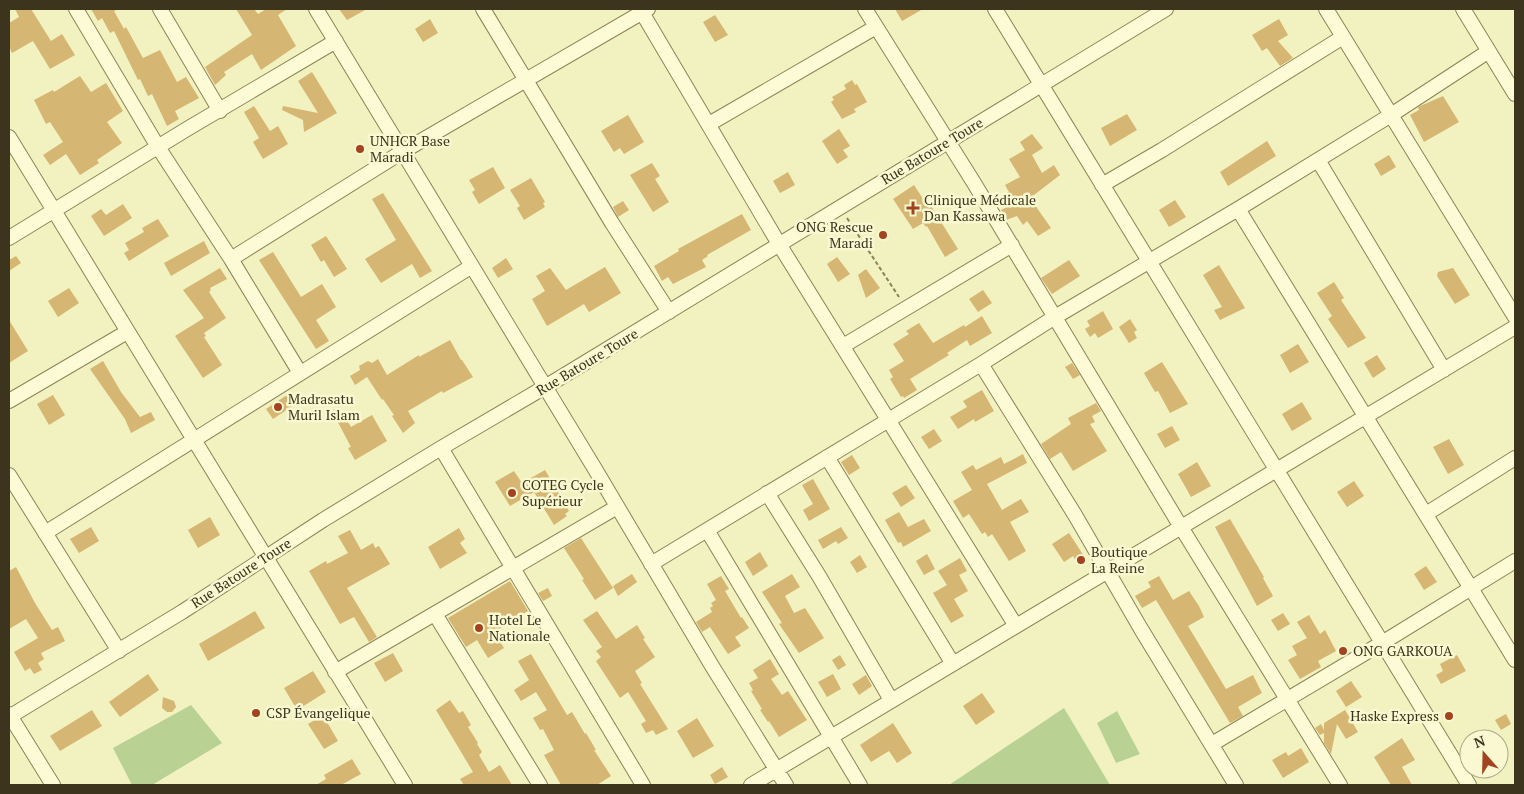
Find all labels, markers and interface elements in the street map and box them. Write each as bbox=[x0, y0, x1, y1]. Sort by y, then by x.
street label: Rue Batoure Toure bbox=[877, 113, 986, 189]
place label: UNHCR Base Maradi bbox=[370, 131, 450, 166]
marker: UNHCR Base Maradi bbox=[354, 143, 366, 155]
place label: Clinique Médicale Dan Kassawa bbox=[924, 190, 1036, 225]
marker: Clinique Médicale Dan Kassawa bbox=[906, 201, 920, 215]
place label: ONG Rescue Maradi bbox=[796, 217, 873, 252]
marker: ONG Rescue Maradi bbox=[877, 229, 889, 241]
street label: Rue Batoure Toure bbox=[532, 324, 641, 400]
place label: Madrasatu Muril Islam bbox=[288, 389, 360, 424]
marker: Madrasatu Muril Islam bbox=[272, 401, 284, 413]
place label: COTEG Cycle Supérieur bbox=[522, 475, 604, 510]
marker: COTEG Cycle Supérieur bbox=[506, 487, 518, 499]
street label: Rue Batoure Toure bbox=[187, 533, 294, 612]
place label: Boutique La Reine bbox=[1091, 542, 1148, 577]
marker: Boutique La Reine bbox=[1075, 554, 1087, 566]
place label: Hotel Le Nationale bbox=[489, 610, 550, 645]
marker: Hotel Le Nationale bbox=[473, 622, 485, 634]
place label: ONG GARKOUA bbox=[1353, 641, 1453, 660]
marker: ONG GARKOUA bbox=[1337, 645, 1349, 657]
place label: CSP Évangelique bbox=[266, 703, 370, 722]
place label: Haske Express bbox=[1350, 706, 1439, 725]
marker: CSP Évangelique bbox=[250, 707, 262, 719]
marker: Haske Express bbox=[1443, 710, 1455, 722]
north arrow bbox=[1459, 729, 1509, 779]
text: N bbox=[1471, 730, 1488, 752]

